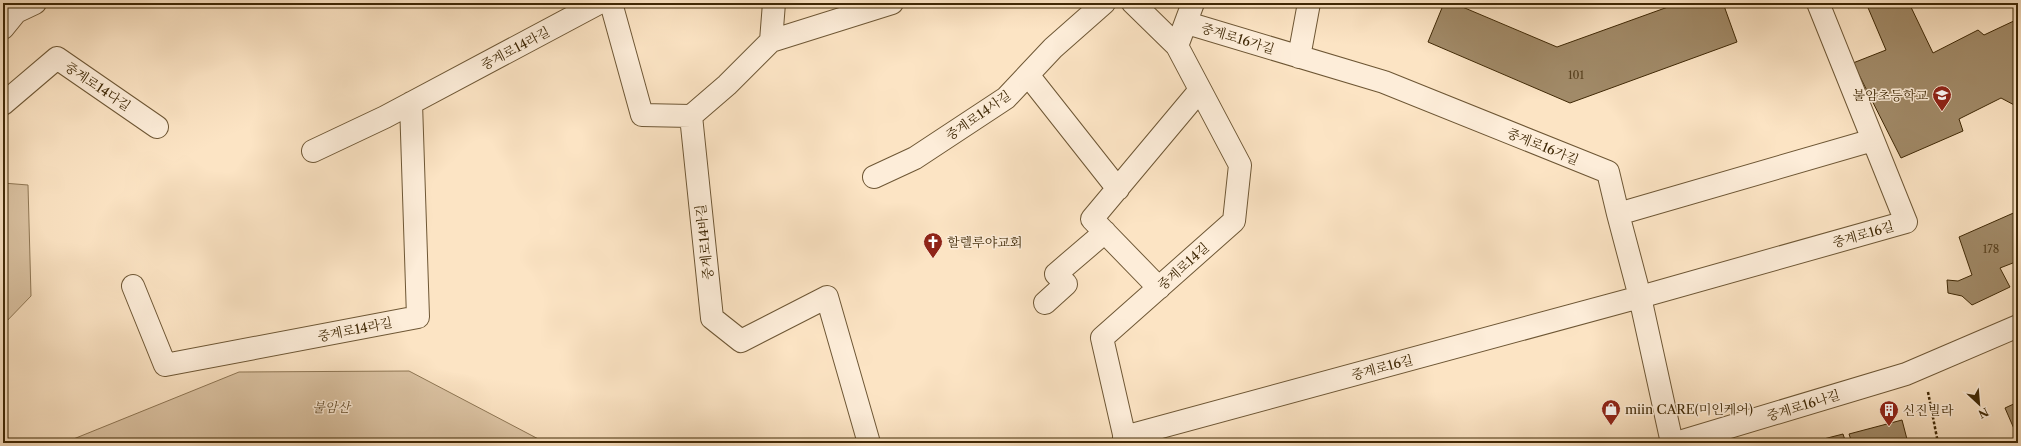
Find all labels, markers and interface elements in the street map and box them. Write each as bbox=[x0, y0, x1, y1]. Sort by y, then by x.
street label: 중계로16가길 bbox=[1199, 19, 1277, 57]
street label: 중계로14라길 bbox=[478, 23, 552, 73]
street label: 중계로14다길 bbox=[62, 58, 134, 114]
house number: 101 bbox=[1568, 68, 1584, 82]
school or university icon: 불암초등학교 bbox=[1931, 84, 1953, 112]
street label: 중계로14사길 bbox=[942, 87, 1014, 143]
place label: 불암초등학교 bbox=[1853, 87, 1928, 103]
street label: 중계로16가길 bbox=[1505, 124, 1581, 168]
street label: 중계로14바길 bbox=[692, 203, 716, 281]
street label: 중계로16길 bbox=[1830, 218, 1896, 250]
church icon: 할렐루야교회 bbox=[922, 231, 944, 259]
place label: 할렐루야교회 bbox=[947, 234, 1022, 250]
street label: 중계로14길 bbox=[1154, 239, 1212, 293]
house number: 178 bbox=[1983, 242, 1999, 256]
street label: 중계로14라길 bbox=[316, 314, 394, 344]
street label: 중계로16길 bbox=[1349, 351, 1415, 383]
north arrow bbox=[1959, 384, 1999, 424]
street label: 중계로16나길 bbox=[1764, 386, 1842, 424]
shop icon: miin CARE(미인케어) bbox=[1600, 398, 1622, 426]
park label: 불암산 bbox=[312, 399, 352, 415]
building icon: 신진빌라 bbox=[1878, 399, 1900, 427]
place label: miin CARE(미인케어) bbox=[1625, 401, 1753, 417]
place label: 신진빌라 bbox=[1903, 402, 1954, 418]
text: N bbox=[1976, 405, 1991, 422]

